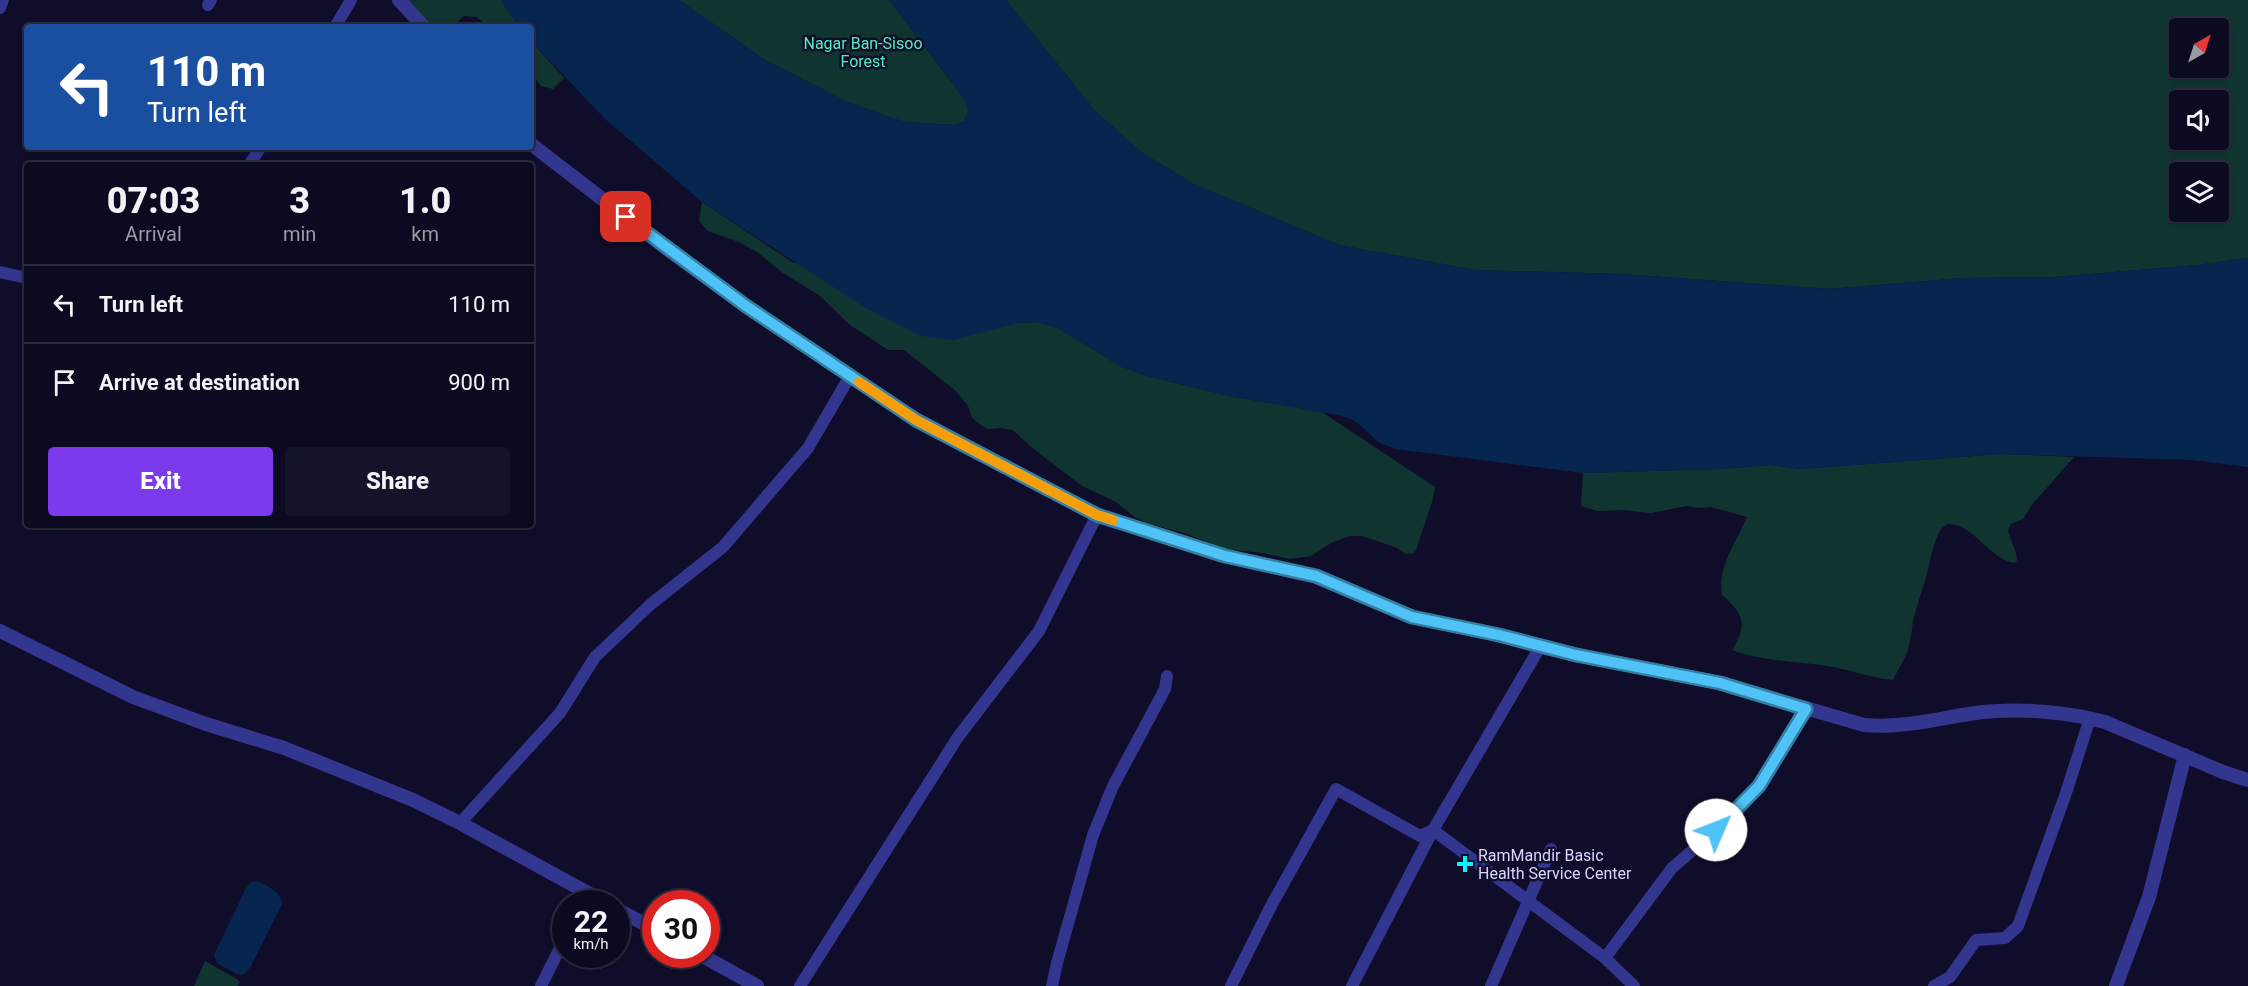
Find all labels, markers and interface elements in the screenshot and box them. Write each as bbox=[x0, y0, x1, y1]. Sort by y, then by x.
north arrow bbox=[2169, 18, 2229, 78]
map controls bbox=[2169, 18, 2229, 222]
park label: Nagar Ban-Sisoo Forest bbox=[803, 34, 923, 71]
text: 110 m bbox=[147, 47, 266, 96]
icon: left bbox=[48, 48, 126, 126]
button: sound bbox=[2169, 90, 2229, 150]
text: Turn left bbox=[147, 97, 247, 129]
button: layers bbox=[2169, 162, 2229, 222]
text: 07:03 bbox=[107, 180, 200, 222]
text: 3 bbox=[289, 180, 310, 222]
text: 1.0 bbox=[399, 180, 451, 222]
pin bbox=[600, 191, 651, 242]
icon: arrive bbox=[609, 200, 642, 233]
text: Arrival bbox=[125, 222, 182, 246]
text: min bbox=[283, 222, 316, 246]
text: km bbox=[411, 222, 439, 246]
icon: left bbox=[48, 288, 81, 321]
text: Turn left bbox=[99, 292, 183, 317]
text: 110 m bbox=[448, 292, 510, 317]
icon: arrive bbox=[48, 366, 81, 399]
text: Arrive at destination bbox=[99, 370, 300, 395]
text: 900 m bbox=[448, 370, 510, 395]
button: Exit bbox=[48, 447, 273, 516]
button: Share bbox=[285, 447, 510, 516]
position arrow bbox=[1684, 798, 1748, 862]
place label: RamMandir Basic Health Service Center bbox=[1478, 846, 1632, 883]
marker: RamMandir Basic Health Service Center bbox=[1456, 855, 1474, 873]
speed limit sign: 30 bbox=[642, 890, 720, 968]
text: 22 bbox=[574, 904, 608, 939]
text: km/h bbox=[573, 935, 609, 953]

